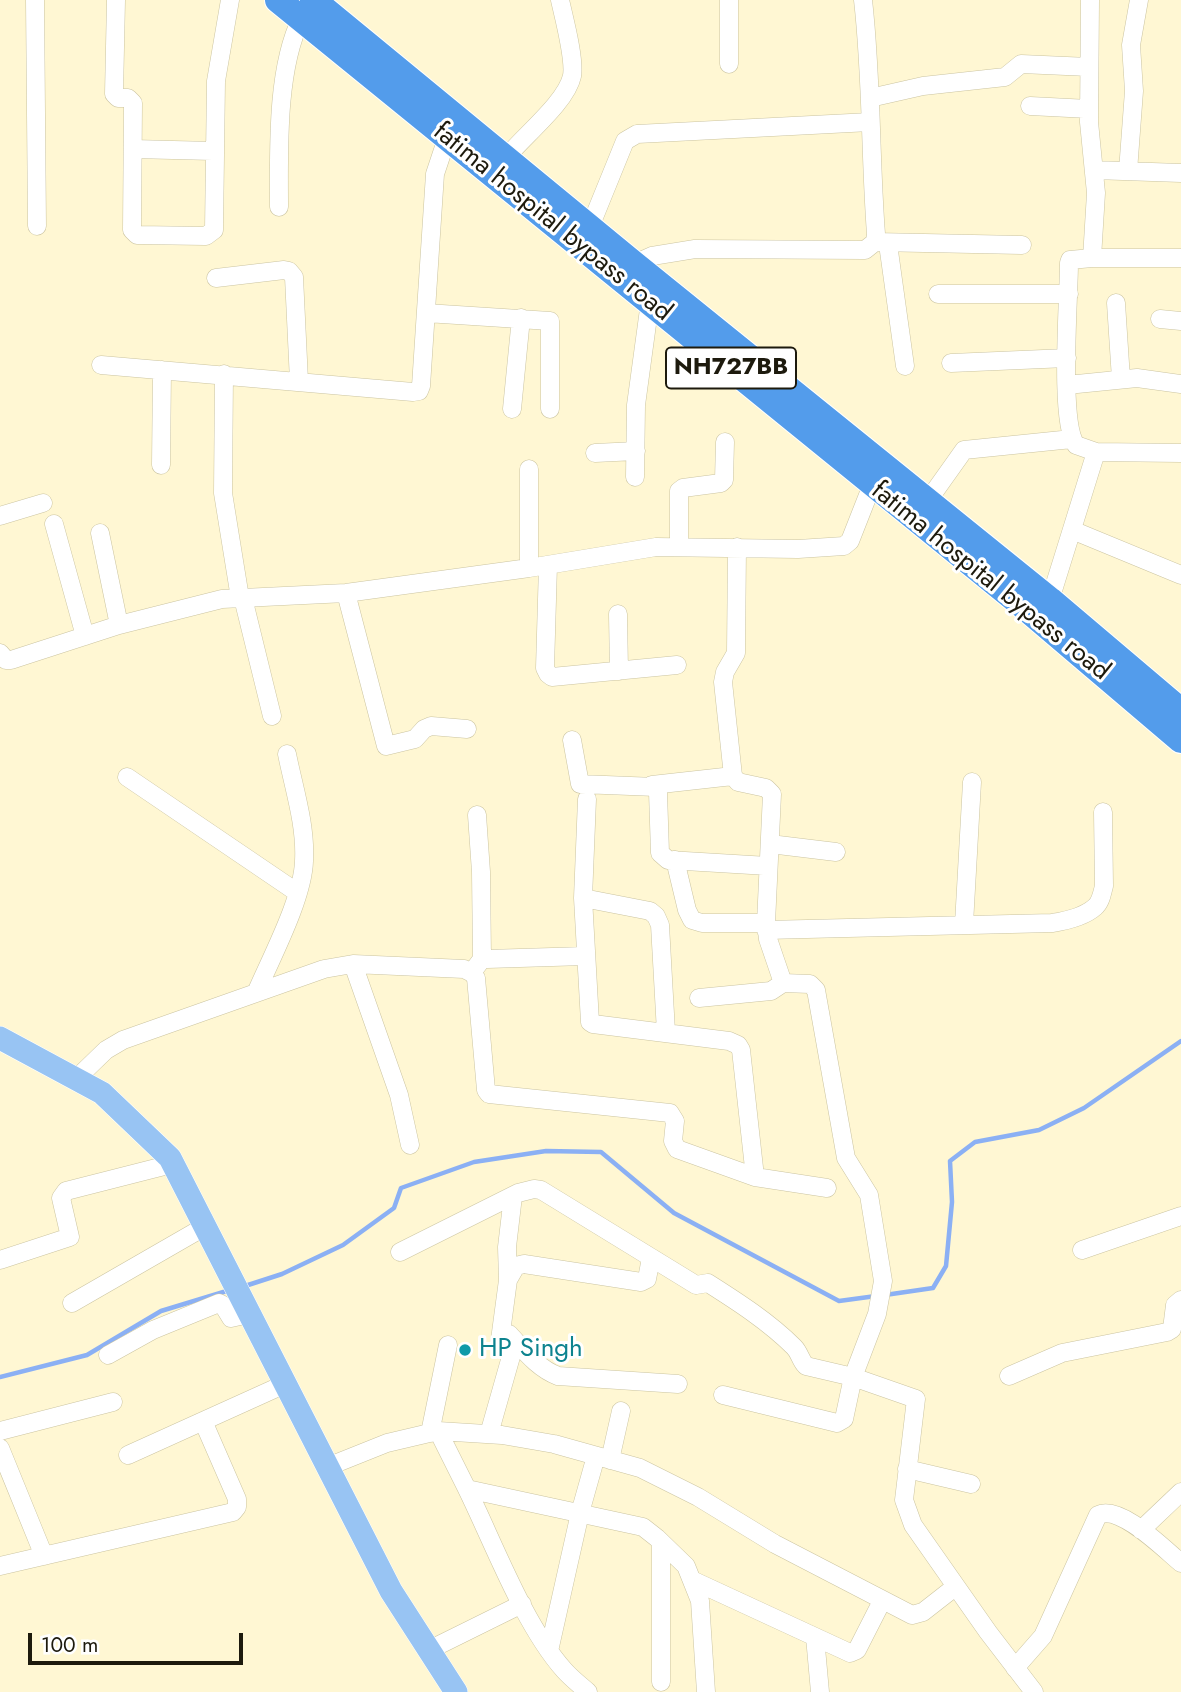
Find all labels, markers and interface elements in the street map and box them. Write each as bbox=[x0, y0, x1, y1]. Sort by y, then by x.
street label: fatima hospital bypass road bbox=[426, 117, 678, 329]
road number: NH727BB bbox=[666, 348, 796, 388]
street label: fatima hospital bypass road bbox=[864, 476, 1116, 688]
place label: HP Singh bbox=[479, 1334, 583, 1366]
marker: HP Singh bbox=[457, 1342, 473, 1358]
scale bar bbox=[32, 1618, 247, 1662]
text: 100 m bbox=[41, 1630, 98, 1660]

